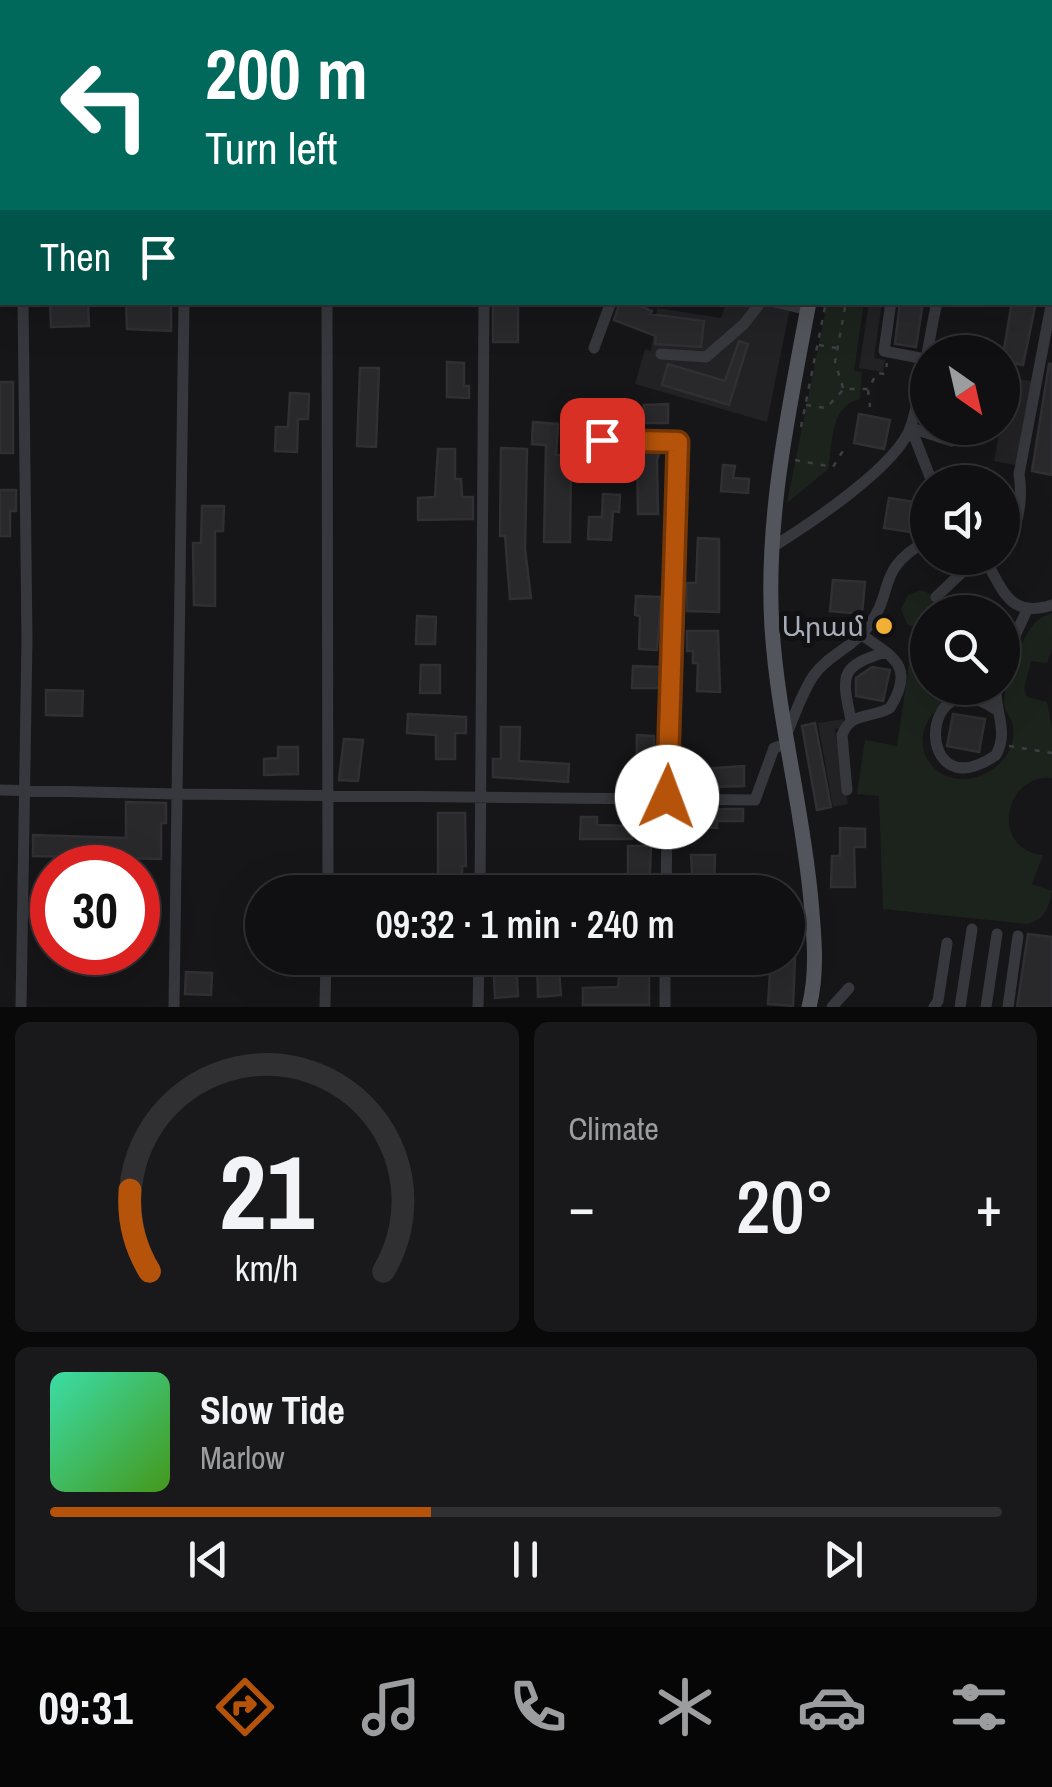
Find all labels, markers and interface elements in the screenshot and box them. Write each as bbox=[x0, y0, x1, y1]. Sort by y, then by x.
text: 200 m bbox=[205, 27, 368, 121]
icon: left bbox=[40, 40, 170, 170]
text: Turn left bbox=[205, 117, 337, 178]
icon: arrive bbox=[131, 230, 186, 285]
text: Then bbox=[40, 232, 111, 283]
north arrow bbox=[910, 335, 1020, 445]
map controls bbox=[910, 335, 1020, 705]
pin bbox=[560, 398, 645, 483]
icon: arrive bbox=[575, 413, 630, 468]
button: sound bbox=[910, 465, 1020, 575]
button: search bbox=[910, 595, 1020, 705]
place label: Արամ bbox=[781, 607, 864, 645]
marker: Արամ bbox=[873, 615, 895, 637]
position arrow bbox=[615, 745, 719, 849]
speed limit sign: 30 bbox=[30, 845, 160, 975]
text: 09:32 · 1 min · 240 m bbox=[375, 899, 675, 950]
text: Climate bbox=[569, 1107, 659, 1150]
text: 21 bbox=[219, 1121, 315, 1261]
text: 20° bbox=[736, 1155, 834, 1256]
text: − bbox=[569, 1169, 595, 1243]
text: + bbox=[976, 1169, 1002, 1243]
text: km/h bbox=[235, 1244, 299, 1292]
text: Slow Tide bbox=[200, 1385, 345, 1436]
text: Marlow bbox=[200, 1436, 285, 1479]
icon: previous bbox=[181, 1532, 236, 1587]
icon: pause bbox=[498, 1532, 553, 1587]
icon: next bbox=[816, 1532, 871, 1587]
icon: directions bbox=[210, 1672, 280, 1742]
icon: music bbox=[356, 1672, 426, 1742]
icon: phone bbox=[503, 1672, 573, 1742]
icon: climate bbox=[650, 1672, 720, 1742]
icon: car bbox=[797, 1672, 867, 1742]
icon: filters bbox=[944, 1672, 1014, 1742]
text: 09:31 bbox=[38, 1677, 133, 1738]

